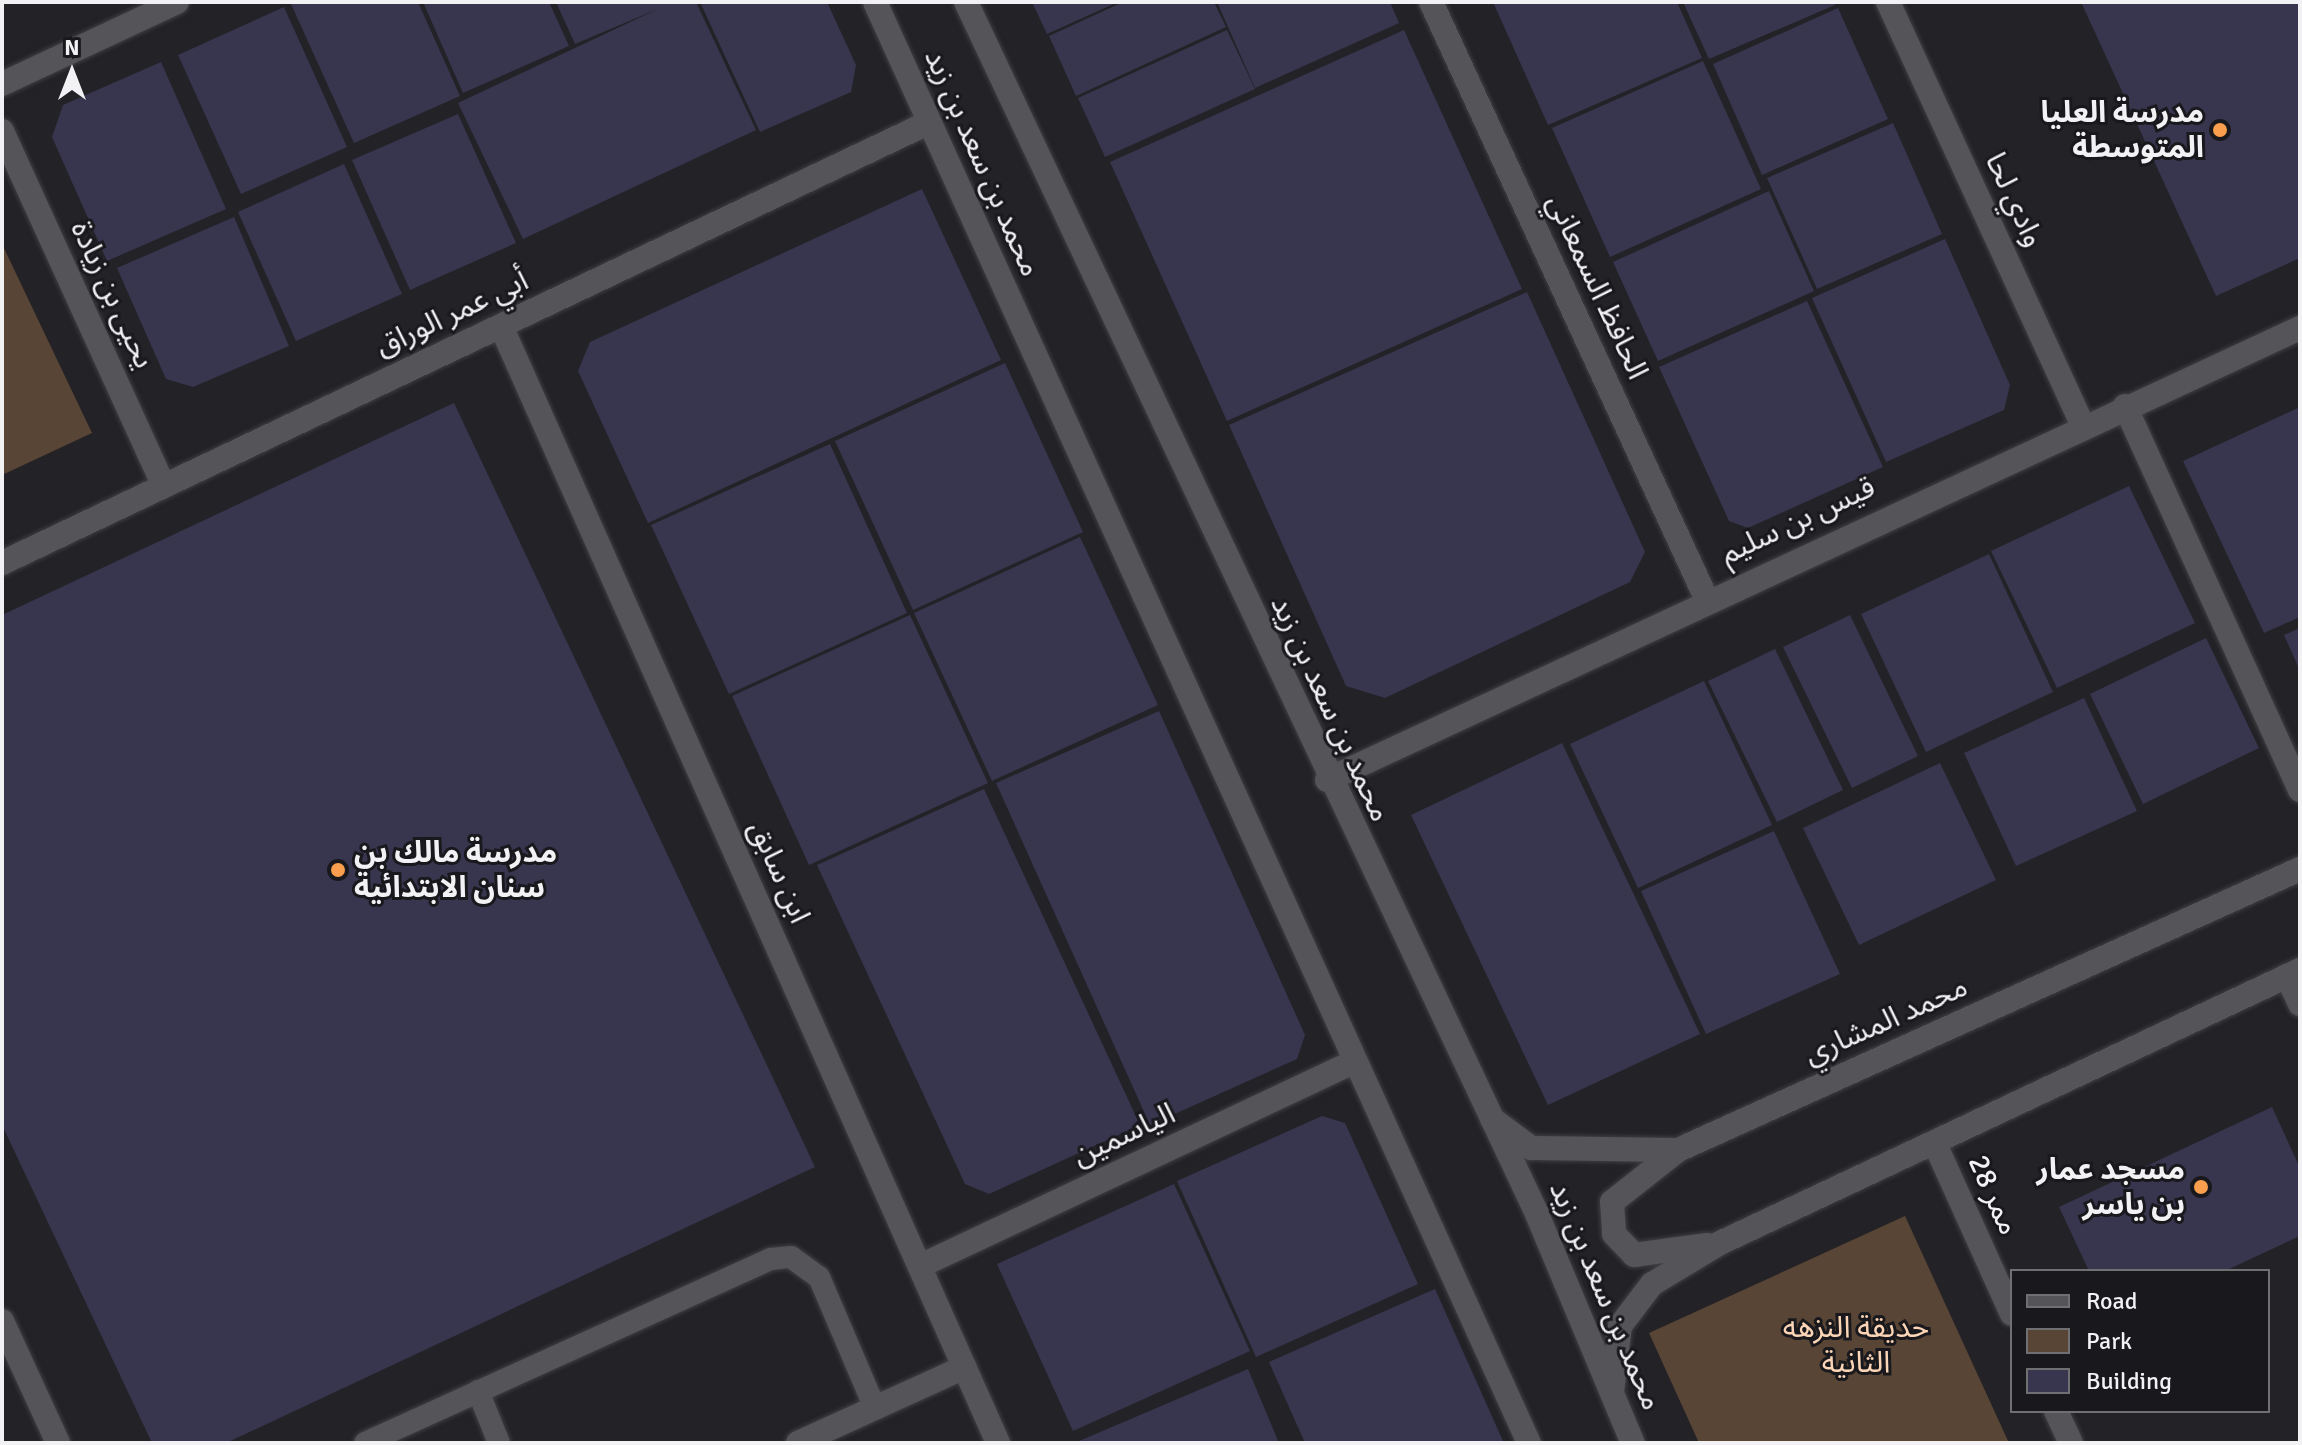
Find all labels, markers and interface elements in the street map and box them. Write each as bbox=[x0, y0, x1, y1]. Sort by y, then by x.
north arrow bbox=[32, 32, 112, 112]
text: N bbox=[64, 34, 80, 61]
street label: محمد بن سعد بن زيد bbox=[916, 44, 1048, 282]
place label: مدرسة العليا المتوسطة bbox=[2040, 95, 2204, 166]
marker: مدرسة العليا المتوسطة bbox=[2211, 121, 2229, 139]
street label: وادي لحا bbox=[1977, 147, 2051, 253]
street label: الحافظ السمعاني bbox=[1538, 189, 1656, 385]
street label: يحيى بن زيادة bbox=[62, 215, 162, 375]
street label: أبي عمر الوراق bbox=[370, 263, 534, 365]
street label: قيس بن سليم bbox=[1715, 470, 1881, 572]
street label: محمد بن سعد بن زيد bbox=[1262, 591, 1398, 827]
street label: ابن سابق bbox=[741, 815, 817, 929]
place label: مدرسة مالك بن سنان الابتدائية bbox=[354, 835, 557, 906]
marker: مدرسة مالك بن سنان الابتدائية bbox=[329, 861, 347, 879]
street label: محمد المشاري bbox=[1799, 969, 1973, 1073]
street label: الياسمين bbox=[1067, 1096, 1181, 1174]
street label: ممر 28 bbox=[1959, 1149, 2027, 1241]
place label: مسجد عمار بن ياسر bbox=[2036, 1152, 2185, 1222]
street label: محمد بن سعد بن زيد bbox=[1541, 1176, 1669, 1416]
marker: مسجد عمار بن ياسر bbox=[2192, 1178, 2210, 1196]
legend bbox=[2010, 1269, 2270, 1413]
text: Road bbox=[2086, 1286, 2137, 1316]
park label: حديقة النزهه الثانية bbox=[1783, 1310, 1929, 1380]
text: Park bbox=[2086, 1326, 2132, 1356]
text: Building bbox=[2086, 1366, 2172, 1396]

